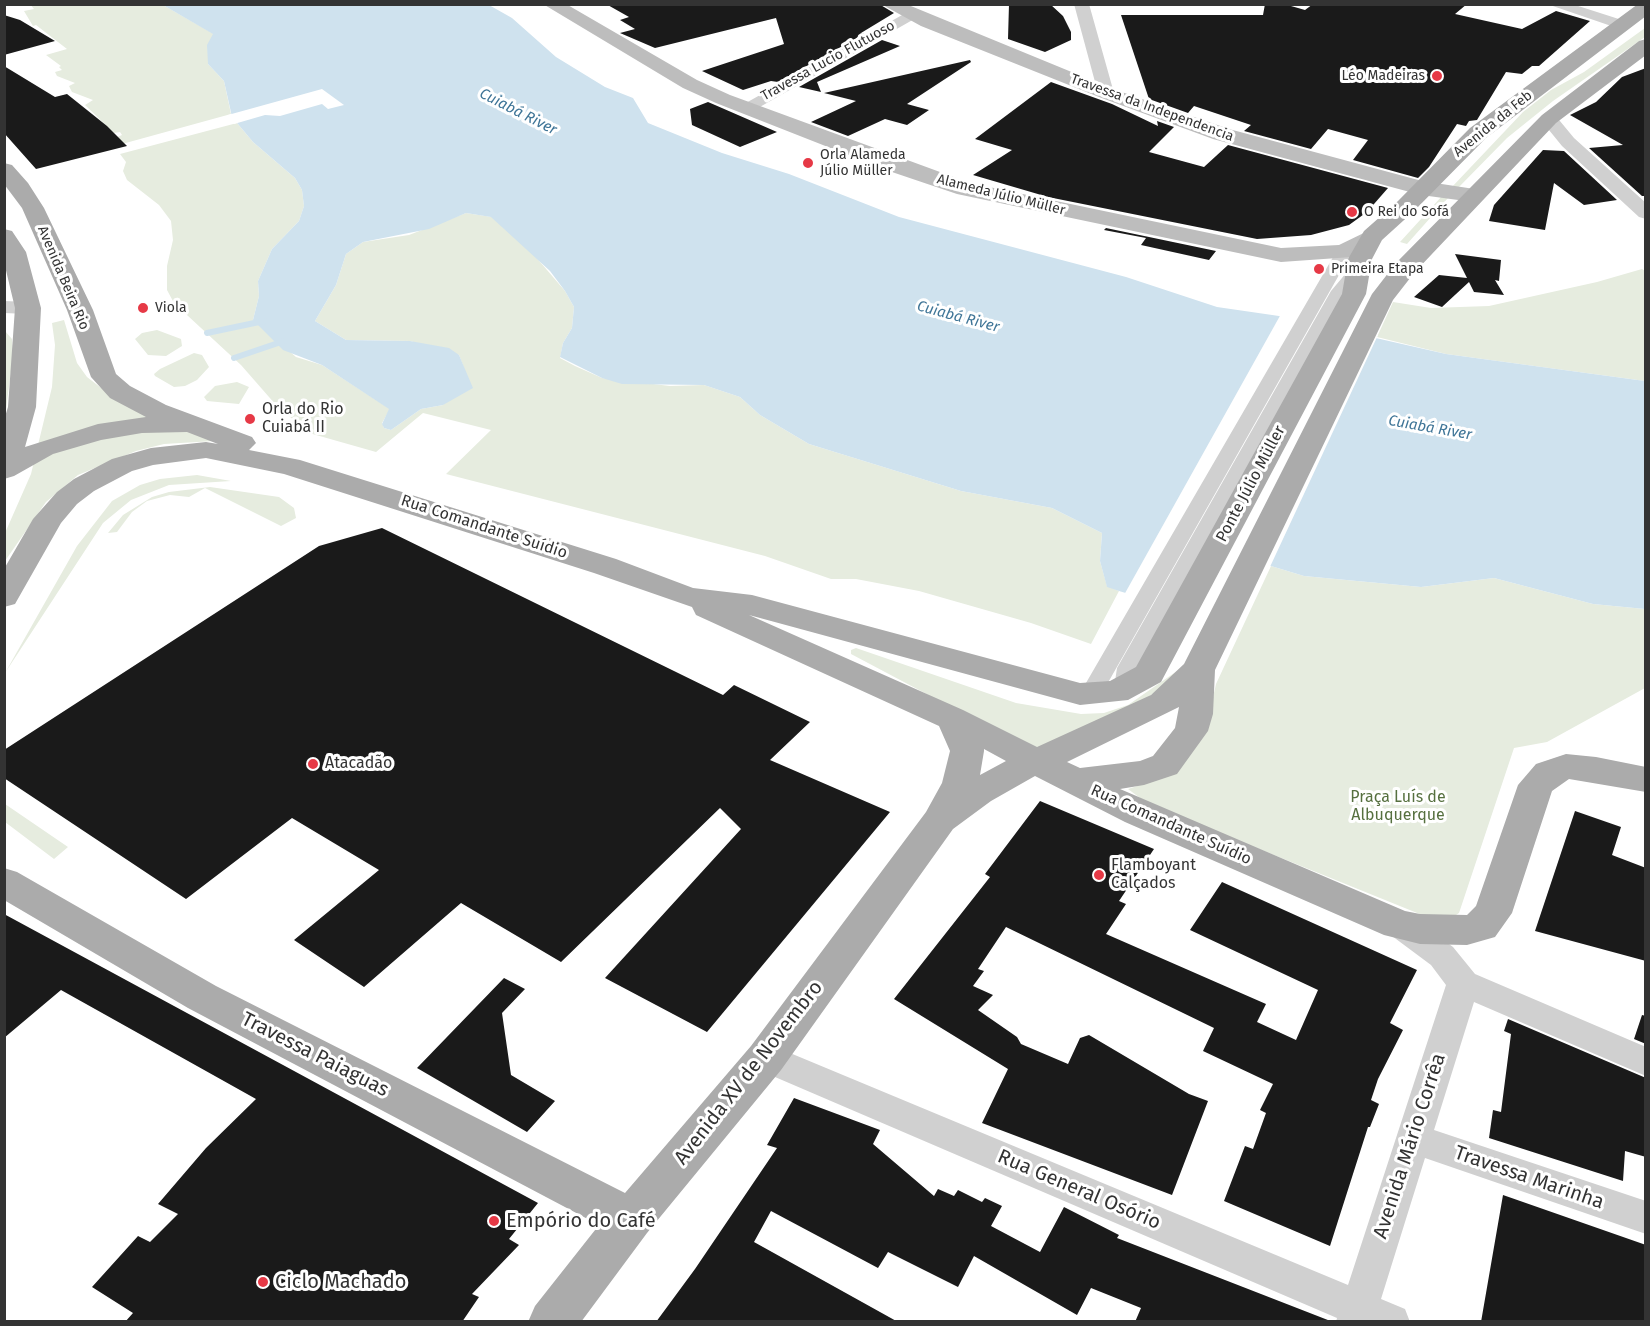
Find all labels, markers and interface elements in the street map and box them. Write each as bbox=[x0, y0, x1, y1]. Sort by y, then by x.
street label: Travessa Lucio Flutuoso bbox=[758, 17, 898, 105]
place label: Léo Madeiras bbox=[1341, 68, 1425, 84]
marker: Léo Madeiras bbox=[1430, 69, 1444, 83]
street label: Travessa da Independencia bbox=[1068, 71, 1236, 145]
water label: Cuiabá River bbox=[476, 85, 560, 139]
street label: Avenida da Feb bbox=[1450, 87, 1536, 161]
place label: Orla Alameda Júlio Müller bbox=[820, 147, 906, 180]
marker: Orla Alameda Júlio Müller bbox=[801, 156, 815, 170]
street label: Alameda Júlio Müller bbox=[935, 171, 1067, 219]
place label: O Rei do Sofá bbox=[1364, 204, 1449, 220]
marker: O Rei do Sofá bbox=[1345, 205, 1359, 219]
street label: Avenida Beira Rio bbox=[34, 224, 92, 332]
place label: Primeira Etapa bbox=[1331, 261, 1424, 277]
marker: Primeira Etapa bbox=[1312, 262, 1326, 276]
water label: Cuiabá River bbox=[915, 297, 1001, 337]
place label: Viola bbox=[155, 300, 187, 316]
marker: Viola bbox=[136, 301, 150, 315]
place label: Orla do Rio Cuiabá II bbox=[262, 400, 343, 438]
marker: Orla do Rio Cuiabá II bbox=[243, 412, 257, 426]
water label: Cuiabá River bbox=[1387, 412, 1473, 444]
street label: Ponte Júlio Müller bbox=[1212, 423, 1290, 545]
street label: Rua Comandante Suídio bbox=[398, 491, 570, 563]
place label: Atacadão bbox=[325, 754, 392, 774]
marker: Atacadão bbox=[306, 757, 320, 771]
street label: Rua Comandante Suídio bbox=[1088, 781, 1254, 869]
park label: Praça Luís de Albuquerque bbox=[1350, 788, 1446, 826]
place label: Flamboyant Calçados bbox=[1111, 856, 1196, 894]
marker: Flamboyant Calçados bbox=[1092, 868, 1106, 882]
street label: Avenida XV de Novembro bbox=[670, 976, 828, 1170]
street label: Travessa Paiaguas bbox=[237, 1008, 393, 1102]
street label: Avenida Mário Corrêa bbox=[1369, 1050, 1451, 1242]
street label: Travessa Marinha bbox=[1451, 1141, 1607, 1215]
street label: Rua General Osório bbox=[994, 1145, 1164, 1235]
place label: Empório do Café bbox=[506, 1209, 656, 1233]
marker: Empório do Café bbox=[487, 1214, 501, 1228]
place label: Ciclo Machado bbox=[275, 1270, 406, 1294]
marker: Ciclo Machado bbox=[256, 1275, 270, 1289]

